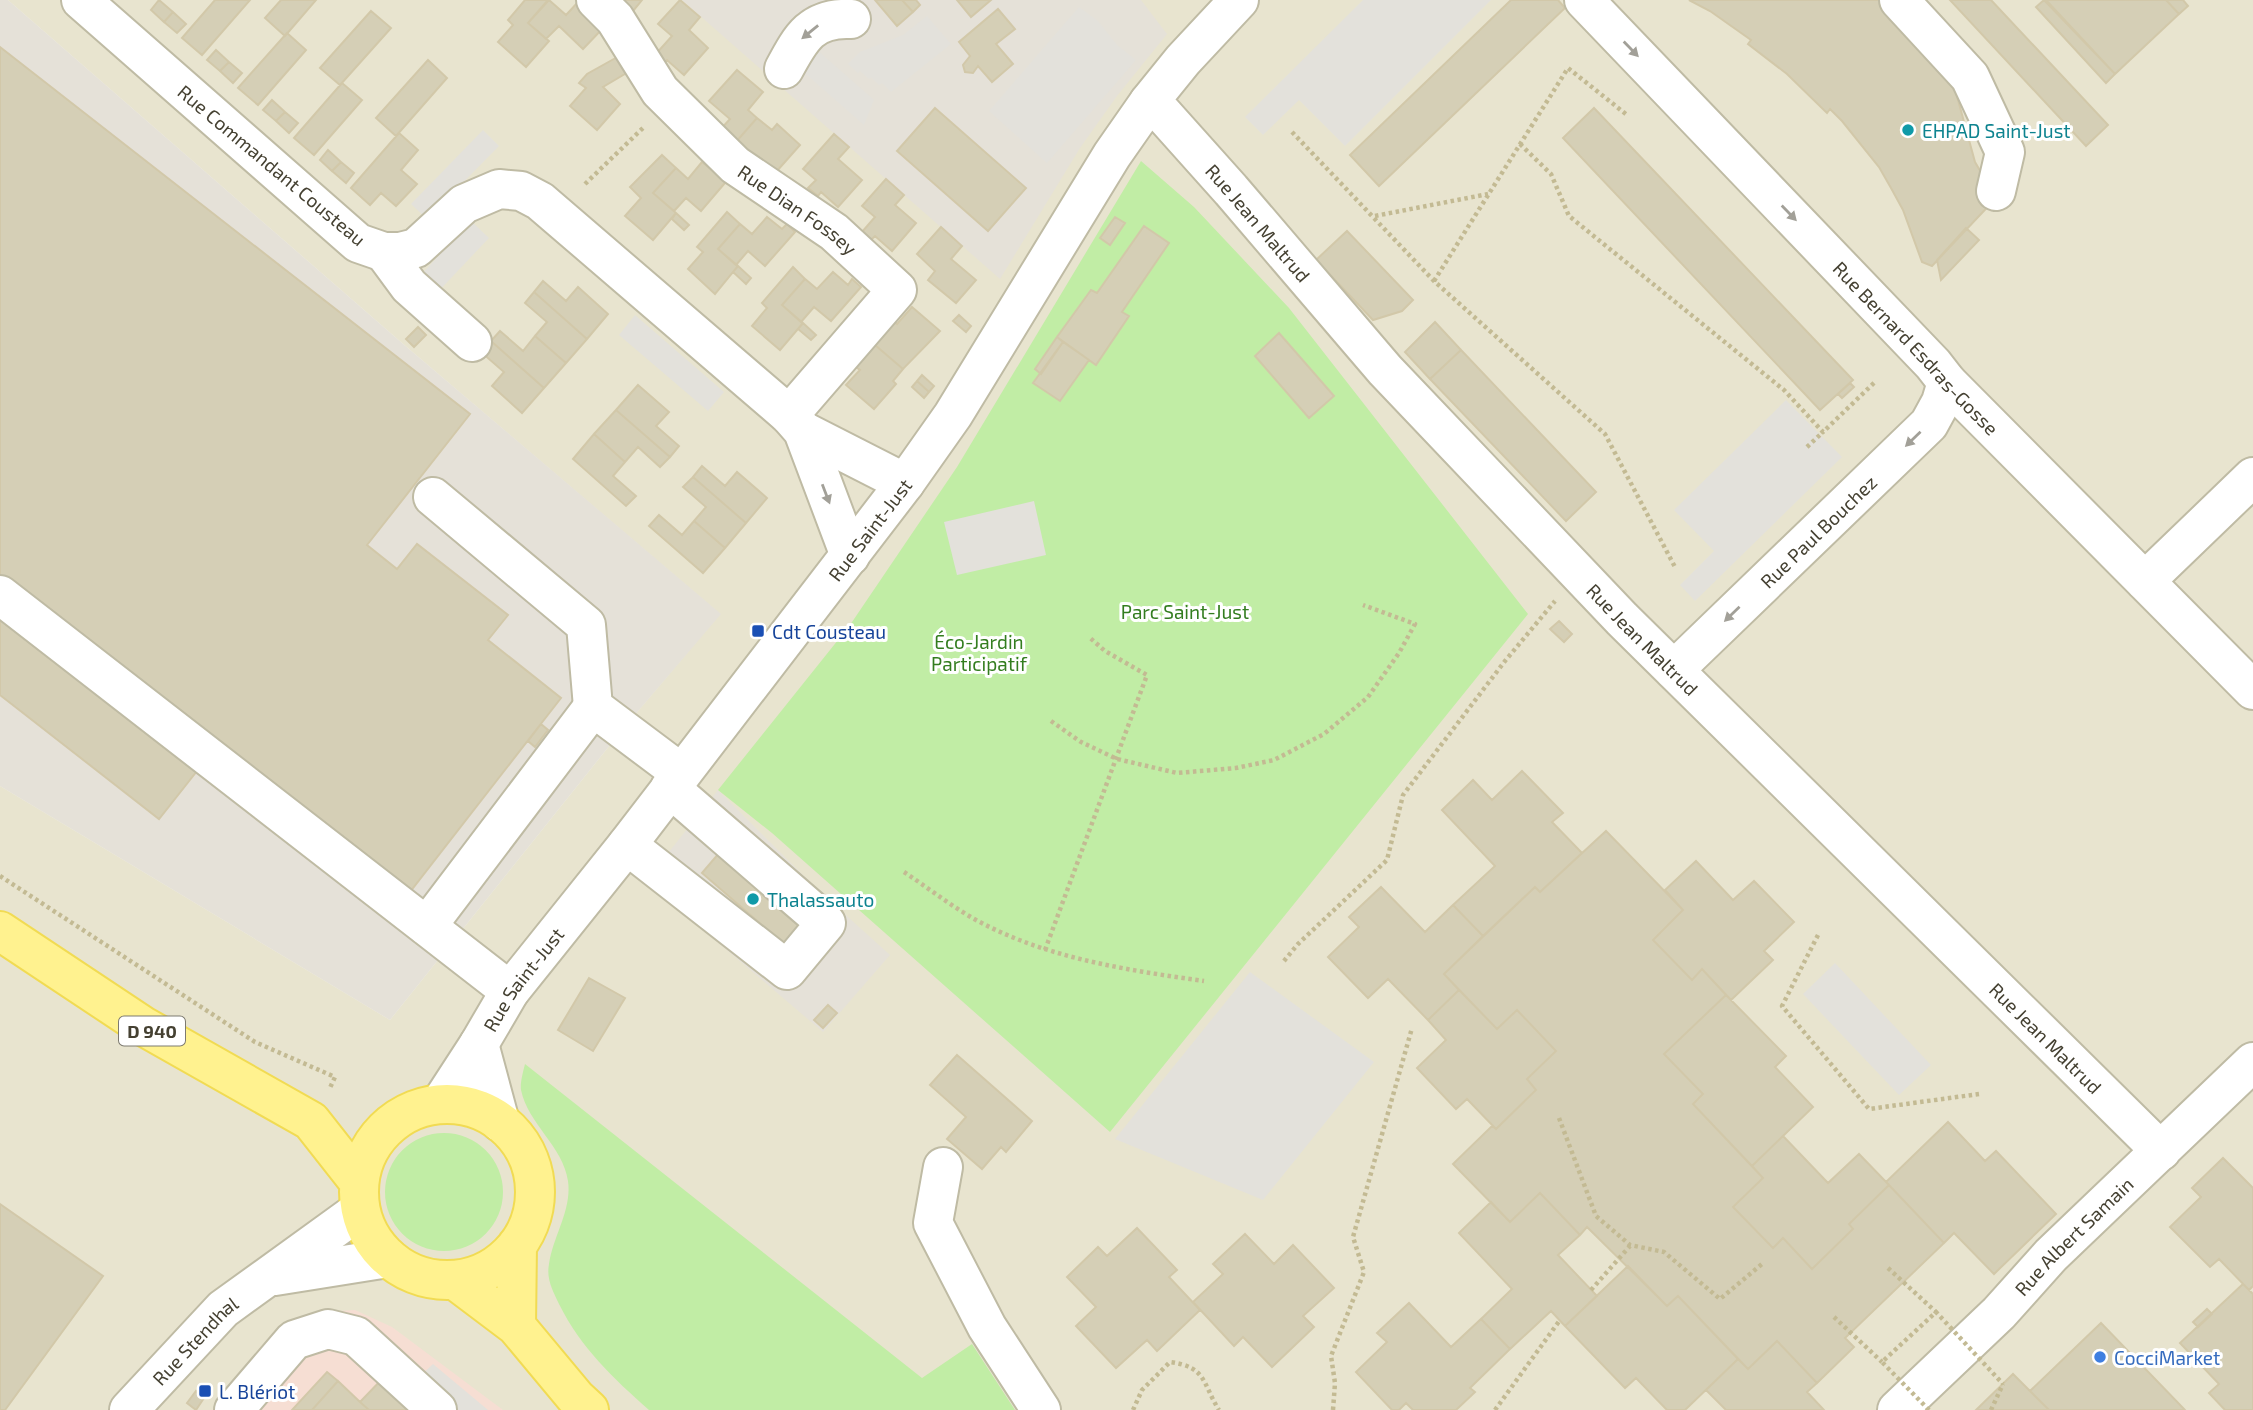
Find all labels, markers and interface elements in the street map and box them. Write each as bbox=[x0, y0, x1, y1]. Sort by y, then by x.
one-way arrow bbox=[801, 25, 819, 40]
one-way arrow bbox=[1623, 40, 1639, 57]
street label: Rue Commandant Cousteau bbox=[173, 80, 371, 250]
place label: EHPAD Saint-Just bbox=[1922, 119, 2071, 142]
marker: EHPAD Saint-Just bbox=[1900, 122, 1916, 138]
street label: Rue Dian Fossey bbox=[734, 159, 862, 259]
street label: Rue Jean Maltrud bbox=[1201, 159, 1316, 286]
one-way arrow bbox=[1780, 205, 1797, 222]
street label: Rue Bernard Esdras-Gosse bbox=[1829, 256, 2004, 439]
one-way arrow bbox=[1905, 431, 1922, 447]
street label: Rue Paul Bouchez bbox=[1755, 470, 1881, 592]
street label: Rue Saint-Just bbox=[823, 474, 916, 585]
one-way arrow bbox=[821, 483, 832, 504]
street label: Rue Jean Maltrud bbox=[1582, 578, 1703, 700]
park label: Parc Saint-Just bbox=[1121, 600, 1249, 623]
one-way arrow bbox=[1724, 606, 1741, 622]
place label: Cdt Cousteau bbox=[772, 620, 886, 643]
marker: Cdt Cousteau bbox=[750, 623, 766, 639]
park label: Éco-Jardin Participatif bbox=[931, 630, 1028, 675]
place label: Thalassauto bbox=[767, 888, 874, 911]
marker: Thalassauto bbox=[745, 891, 761, 907]
street label: Rue Saint-Just bbox=[478, 922, 568, 1035]
street label: Rue Jean Maltrud bbox=[1985, 977, 2107, 1098]
road number: D 940 bbox=[119, 1016, 185, 1046]
street label: Rue Albert Samain bbox=[2009, 1172, 2137, 1300]
street label: Rue Stendhal bbox=[147, 1291, 242, 1389]
place label: CocciMarket bbox=[2114, 1346, 2220, 1369]
marker: CocciMarket bbox=[2092, 1349, 2108, 1365]
place label: L. Blériot bbox=[219, 1380, 295, 1403]
marker: L. Blériot bbox=[197, 1383, 213, 1399]

